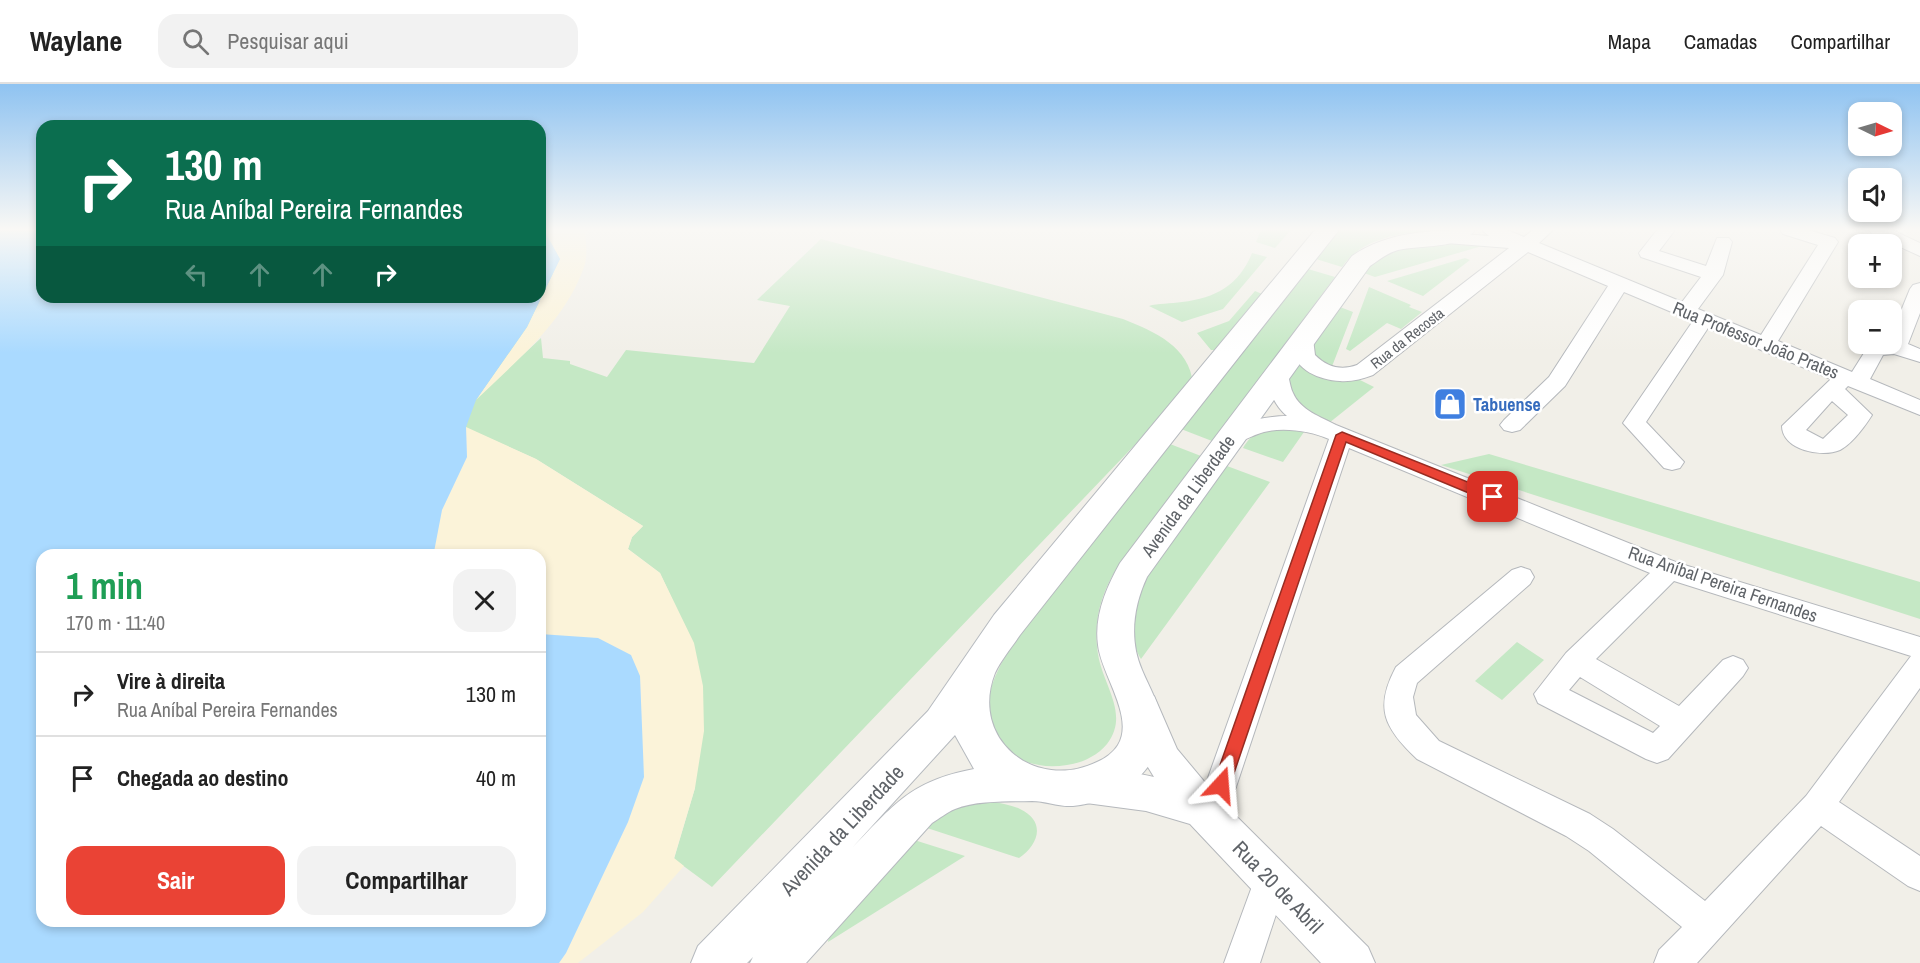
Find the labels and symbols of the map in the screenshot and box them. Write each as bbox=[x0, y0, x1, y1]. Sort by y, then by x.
north arrow bbox=[1848, 102, 1902, 156]
street label: Rua Professor João Prates bbox=[1669, 295, 1843, 385]
street label: Rua da Recosta bbox=[1366, 302, 1448, 373]
shop icon: Tabuense bbox=[1432, 386, 1468, 422]
place label: Tabuense bbox=[1473, 392, 1541, 417]
street label: Avenida da Liberdade bbox=[1135, 430, 1241, 563]
pin bbox=[1467, 471, 1518, 522]
street label: Rua Aníbal Pereira Fernandes bbox=[1625, 540, 1821, 628]
position arrow bbox=[1189, 753, 1253, 817]
street label: Avenida da Liberdade bbox=[773, 758, 910, 902]
street label: Rua 20 de Abril bbox=[1226, 834, 1330, 940]

